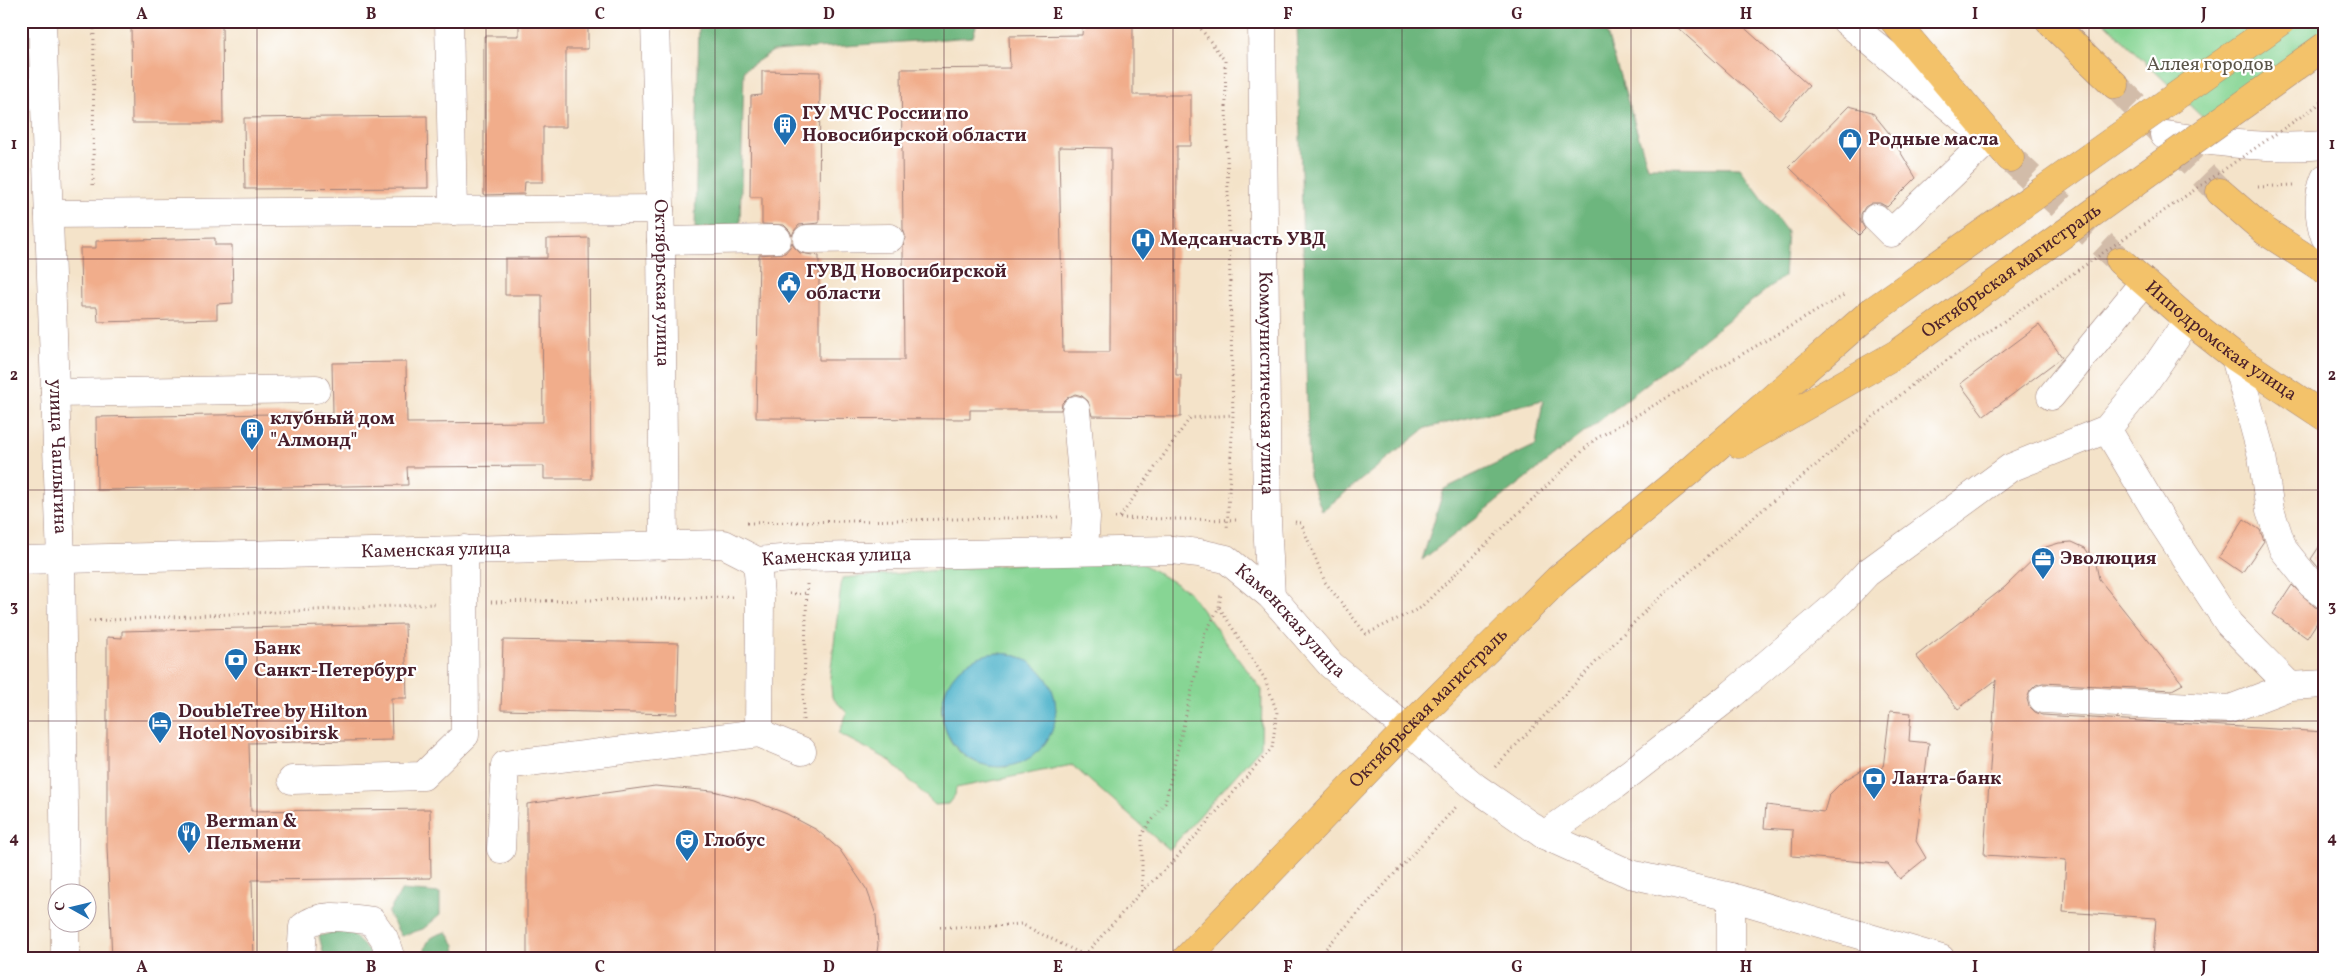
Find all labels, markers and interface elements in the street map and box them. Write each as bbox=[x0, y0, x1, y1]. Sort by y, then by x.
text: A bbox=[136, 4, 148, 26]
text: B bbox=[366, 4, 377, 26]
text: C bbox=[595, 4, 605, 26]
text: D bbox=[823, 4, 835, 26]
text: E bbox=[1053, 4, 1063, 26]
text: F bbox=[1283, 4, 1293, 26]
text: G bbox=[1511, 4, 1523, 26]
text: H bbox=[1740, 4, 1752, 26]
text: I bbox=[1972, 4, 1978, 26]
text: J bbox=[2200, 4, 2207, 26]
park label: Аллея городов bbox=[2147, 52, 2273, 78]
place label: ГУ МЧС России по Новосибирской области bbox=[802, 101, 1027, 149]
building icon: ГУ МЧС России по Новосибирской области bbox=[772, 112, 798, 146]
shop icon: Родные масла bbox=[1837, 127, 1863, 161]
place label: Родные масла bbox=[1868, 127, 1999, 153]
text: 1 bbox=[11, 134, 17, 156]
text: 1 bbox=[2329, 134, 2335, 156]
street label: Октябрьская магистраль bbox=[1916, 198, 2107, 345]
street label: Октябрьская улица bbox=[647, 199, 675, 367]
hospital icon: Медсанчасть УВД bbox=[1130, 227, 1156, 261]
place label: Медсанчасть УВД bbox=[1160, 227, 1326, 253]
place label: ГУВД Новосибирской области bbox=[806, 259, 1007, 307]
public building icon: ГУВД Новосибирской области bbox=[776, 270, 802, 304]
street label: Коммунистическая улица bbox=[1251, 271, 1280, 495]
street label: Ипподромская улица bbox=[2139, 275, 2302, 408]
text: 2 bbox=[10, 365, 18, 387]
text: 2 bbox=[2328, 365, 2336, 387]
street label: улица Чаплыгина bbox=[42, 379, 73, 535]
place label: клубный дом "Алмонд" bbox=[270, 406, 395, 454]
building icon: клубный дом "Алмонд" bbox=[239, 417, 265, 451]
street label: Каменская улица bbox=[361, 536, 511, 565]
street label: Каменская улица bbox=[761, 542, 912, 574]
office icon: Эволюция bbox=[2030, 546, 2056, 580]
place label: Эволюция bbox=[2060, 546, 2157, 572]
street label: Каменская улица bbox=[1229, 558, 1351, 685]
text: 3 bbox=[10, 596, 18, 618]
text: 3 bbox=[2328, 596, 2336, 618]
street label: Октябрьская магистраль bbox=[1343, 622, 1514, 794]
place label: Банк Санкт-Петербург bbox=[254, 636, 416, 684]
bank icon: Банк Санкт-Петербург bbox=[223, 647, 249, 681]
place label: DoubleTree by Hilton Hotel Novosibirsk bbox=[178, 699, 368, 747]
hotel icon: DoubleTree by Hilton Hotel Novosibirsk bbox=[147, 710, 173, 744]
bank icon: Ланта-банк bbox=[1861, 766, 1887, 800]
place label: Ланта-банк bbox=[1892, 766, 2002, 792]
place label: Berman & Пельмени bbox=[206, 809, 301, 857]
restaurant icon: Berman & Пельмени bbox=[176, 820, 202, 854]
text: 4 bbox=[9, 828, 19, 850]
theatre icon: Глобус bbox=[674, 828, 700, 862]
place label: Глобус bbox=[704, 828, 765, 854]
text: 4 bbox=[2327, 828, 2337, 850]
north arrow bbox=[48, 882, 98, 932]
text: С bbox=[51, 901, 71, 912]
text: A bbox=[136, 957, 148, 979]
text: B bbox=[366, 957, 377, 979]
text: C bbox=[595, 957, 605, 979]
text: D bbox=[823, 957, 835, 979]
text: E bbox=[1053, 957, 1063, 979]
text: F bbox=[1283, 957, 1293, 979]
text: G bbox=[1511, 957, 1523, 979]
text: H bbox=[1740, 957, 1752, 979]
text: I bbox=[1972, 957, 1978, 979]
text: J bbox=[2200, 957, 2207, 979]

